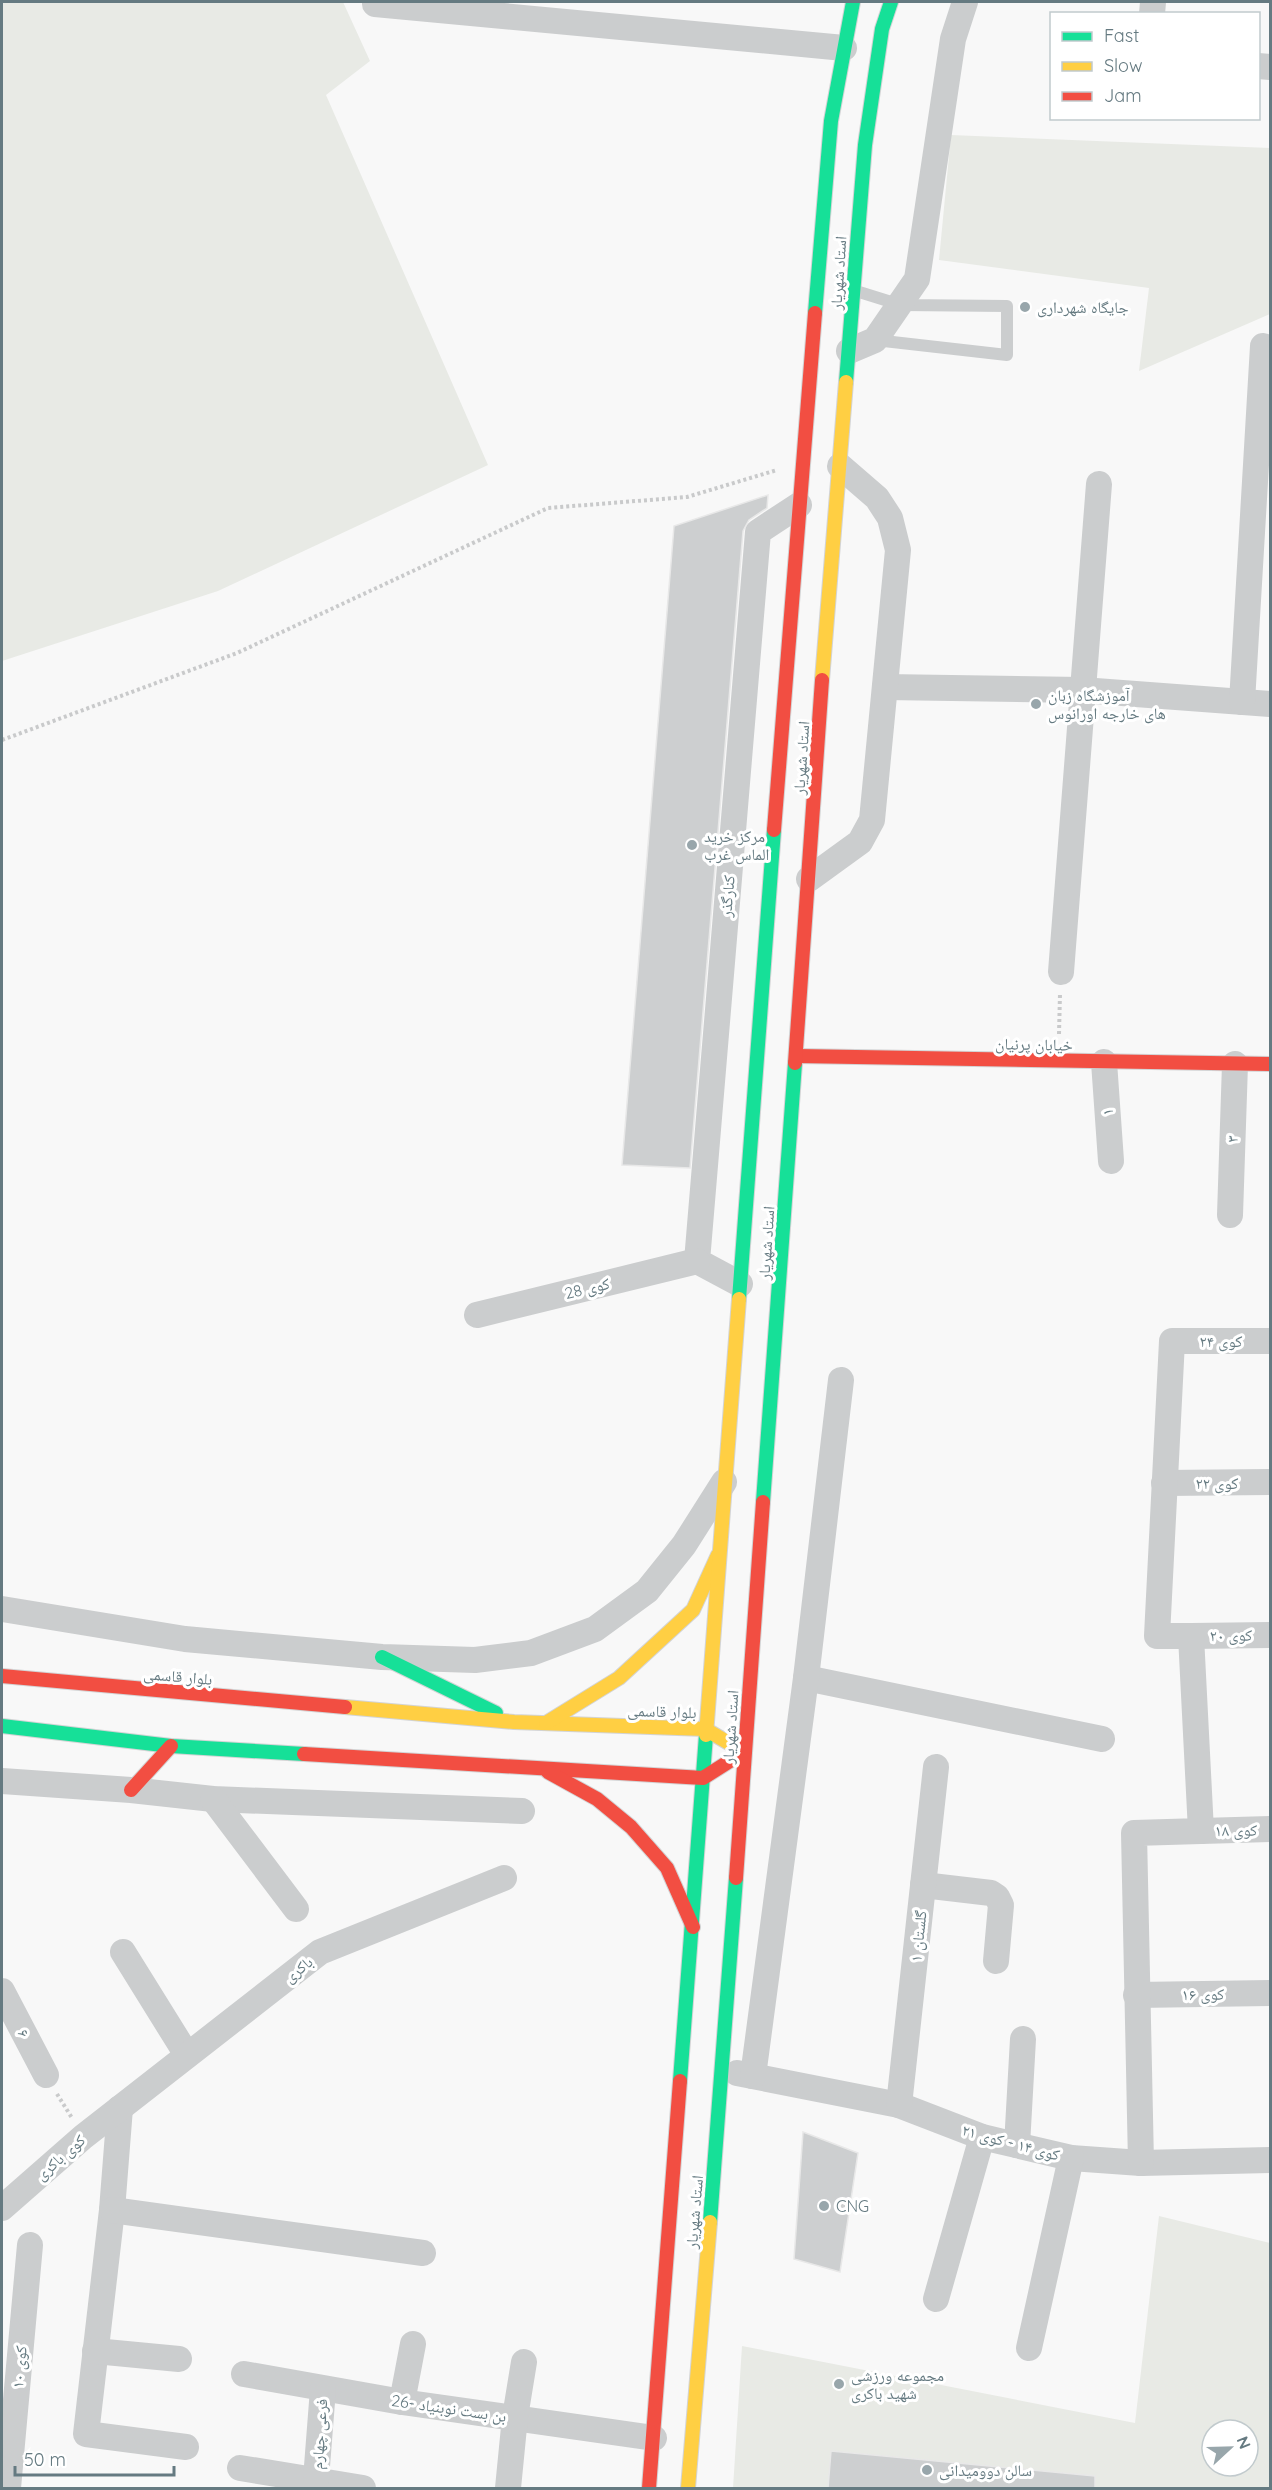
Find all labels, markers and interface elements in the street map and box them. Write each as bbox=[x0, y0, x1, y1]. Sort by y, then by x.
legend bbox=[1050, 12, 1260, 120]
text: Fast bbox=[1104, 24, 1139, 47]
text: Slow bbox=[1104, 54, 1142, 77]
text: Jam bbox=[1104, 84, 1142, 107]
street label: استاد شهریار bbox=[825, 235, 851, 312]
place label: جایگاه شهرداری bbox=[1037, 297, 1129, 318]
marker: جایگاه شهرداری bbox=[1018, 300, 1032, 314]
place label: آموزشگاه زبان های خارجه اورانوس bbox=[1048, 685, 1166, 724]
marker: آموزشگاه زبان های خارجه اورانوس bbox=[1029, 697, 1043, 711]
street label: استاد شهریار bbox=[788, 720, 814, 797]
place label: مرکز خرید الماس غرب bbox=[704, 826, 769, 865]
marker: مرکز خرید الماس غرب bbox=[685, 838, 699, 852]
street label: کنارگذر bbox=[715, 874, 739, 919]
street label: خیابان پرنیان bbox=[995, 1033, 1073, 1056]
street label: ۱ bbox=[1097, 1108, 1117, 1116]
street label: ۳ bbox=[1222, 1135, 1242, 1143]
street label: استاد شهریار bbox=[753, 1205, 779, 1282]
street label: کوی 28 bbox=[562, 1273, 612, 1304]
street label: کوی ۲۴ bbox=[1200, 1331, 1243, 1352]
street label: کوی ۲۲ bbox=[1196, 1473, 1239, 1494]
street label: کوی ۲۰ bbox=[1209, 1625, 1253, 1646]
street label: بلوار قاسمی bbox=[143, 1663, 213, 1690]
street label: استاد شهریار bbox=[717, 1689, 743, 1766]
street label: بلوار قاسمی bbox=[627, 1700, 697, 1723]
street label: کوی ۱۸ bbox=[1214, 1820, 1258, 1841]
street label: ۱ گلستان bbox=[905, 1909, 932, 1963]
street label: باکری bbox=[279, 1951, 317, 1987]
street label: کوی ۱۶ bbox=[1181, 1984, 1225, 2005]
street label: ۶ bbox=[13, 2025, 35, 2041]
street label: کوی ۱۴ - کوی ۲۱ bbox=[960, 2119, 1062, 2166]
street label: کوی باکری bbox=[31, 2130, 90, 2185]
street label: استاد شهریار bbox=[681, 2174, 707, 2251]
place label: CNG bbox=[836, 2196, 869, 2216]
marker: CNG bbox=[817, 2199, 831, 2213]
street label: کوی ۱۰ bbox=[7, 2344, 32, 2389]
place label: مجموعه ورزشی شهید باکری bbox=[851, 2365, 944, 2404]
marker: مجموعه ورزشی شهید باکری bbox=[832, 2377, 846, 2391]
street label: 26- بن بست نوبنیاد bbox=[390, 2390, 508, 2427]
street label: فرعی چهارم bbox=[307, 2398, 332, 2470]
north arrow bbox=[1200, 2418, 1260, 2478]
text: N bbox=[1232, 2433, 1255, 2452]
scale bar bbox=[15, 2439, 174, 2477]
text: 50 m bbox=[24, 2448, 66, 2471]
place label: سالن دوومیدانی bbox=[939, 2460, 1032, 2481]
marker: سالن دوومیدانی bbox=[920, 2463, 934, 2477]

